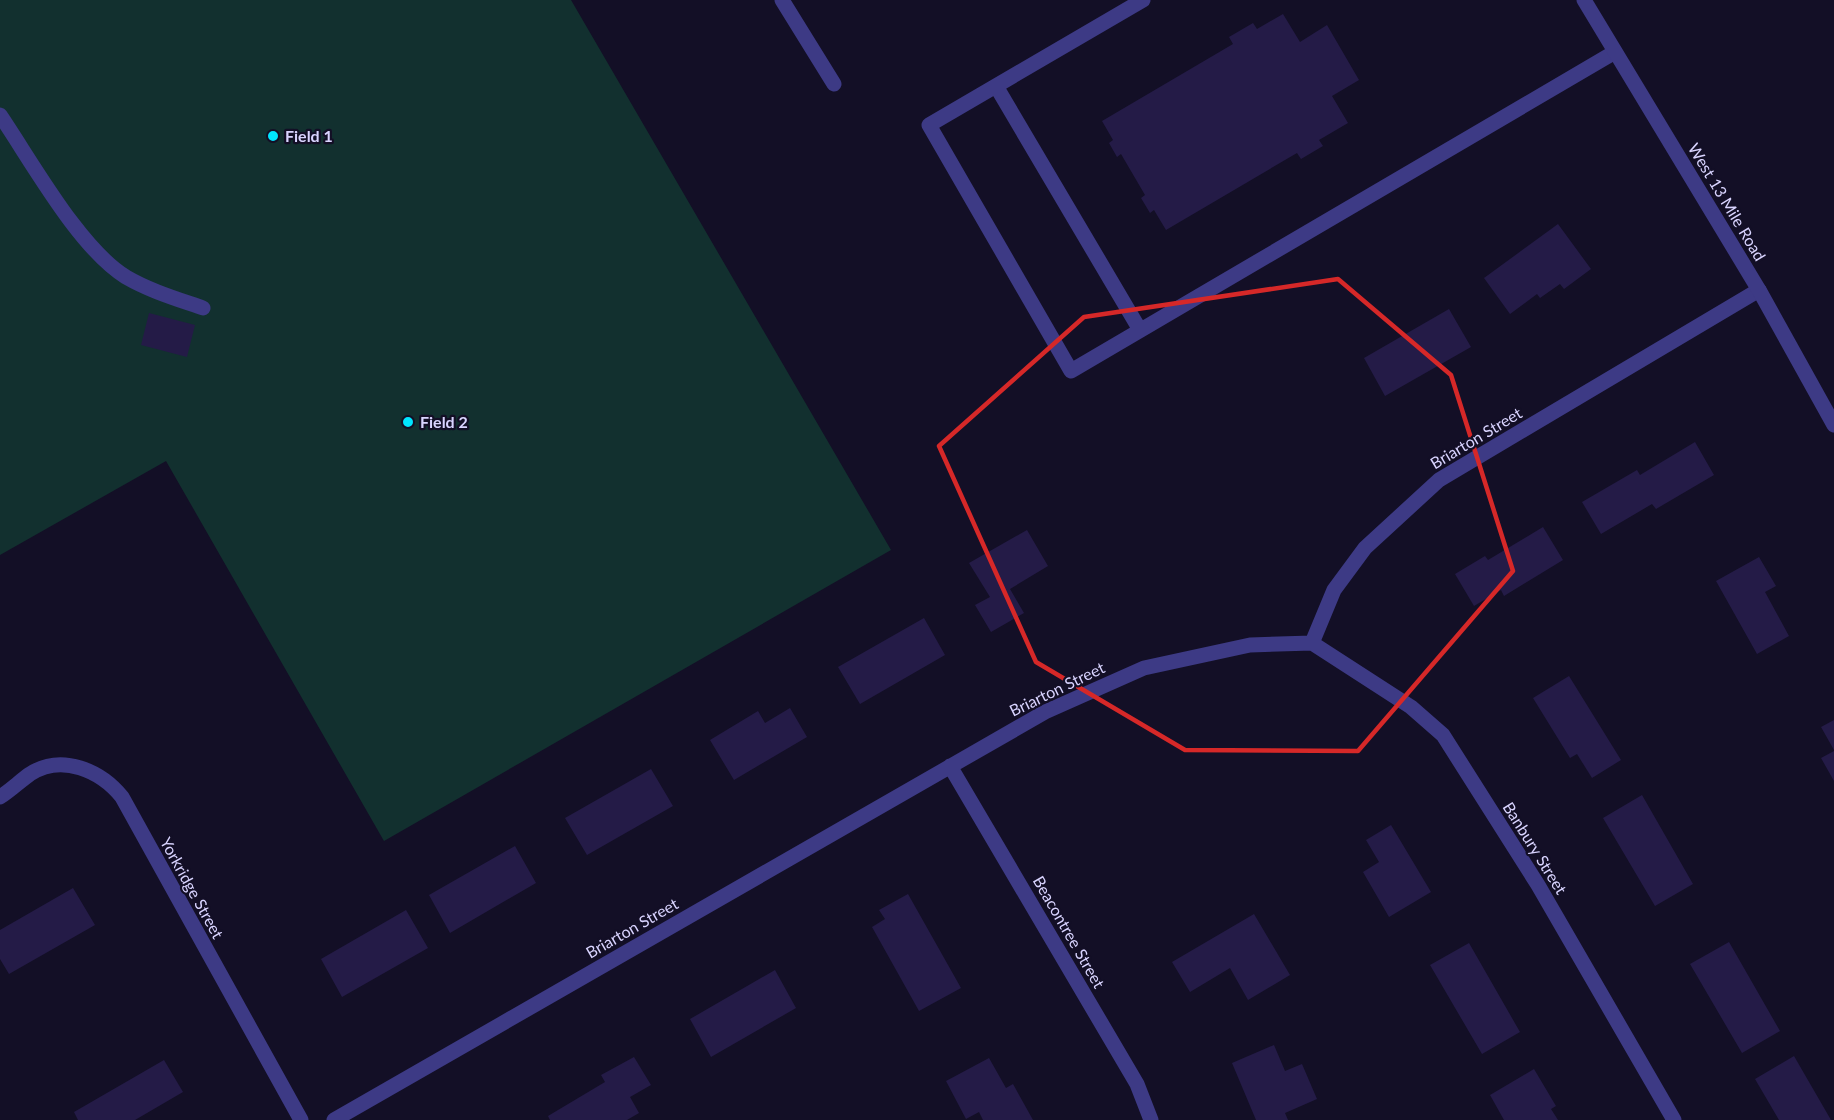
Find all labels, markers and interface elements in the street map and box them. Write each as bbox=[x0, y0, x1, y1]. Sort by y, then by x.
place label: Field 1 bbox=[285, 126, 333, 145]
marker: Field 1 bbox=[266, 129, 280, 143]
street label: West 13 Mile Road bbox=[1685, 139, 1770, 264]
street label: Briarton Street bbox=[1426, 403, 1525, 472]
place label: Field 2 bbox=[420, 412, 468, 431]
marker: Field 2 bbox=[401, 415, 415, 429]
street label: Briarton Street bbox=[1006, 657, 1108, 720]
street label: Banbury Street bbox=[1500, 798, 1571, 897]
street label: Yorkridge Street bbox=[157, 834, 228, 942]
street label: Beacontree Street bbox=[1030, 872, 1109, 991]
street label: Briarton Street bbox=[582, 893, 682, 962]

